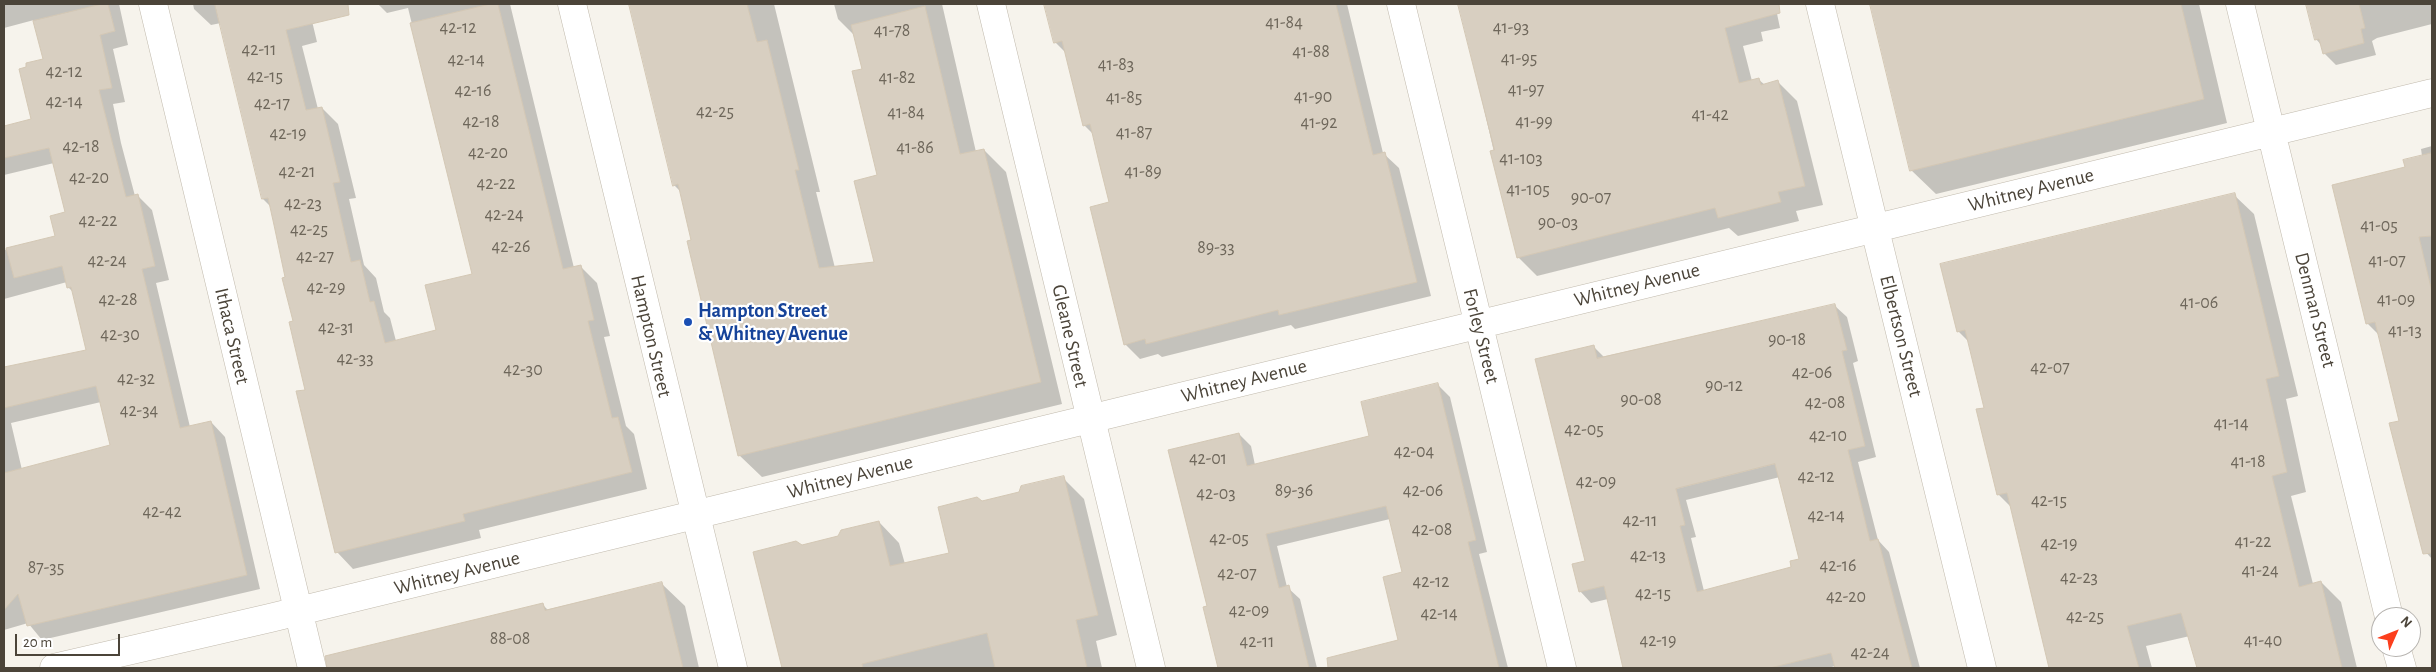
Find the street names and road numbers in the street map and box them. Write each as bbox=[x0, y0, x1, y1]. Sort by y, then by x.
street label: Whitney Avenue bbox=[1966, 163, 2096, 217]
street label: Denman Street bbox=[2289, 250, 2341, 370]
street label: Whitney Avenue bbox=[1572, 258, 1702, 312]
street label: Hampton Street bbox=[625, 272, 677, 400]
street label: Elbertson Street bbox=[1874, 273, 1928, 399]
street label: Gleane Street bbox=[1047, 282, 1093, 390]
street label: Ithaca Street bbox=[209, 285, 255, 387]
street label: Forley Street bbox=[1458, 286, 1504, 386]
street label: Whitney Avenue bbox=[1179, 354, 1309, 408]
street label: Whitney Avenue bbox=[785, 450, 915, 504]
street label: Whitney Avenue bbox=[392, 546, 522, 600]

